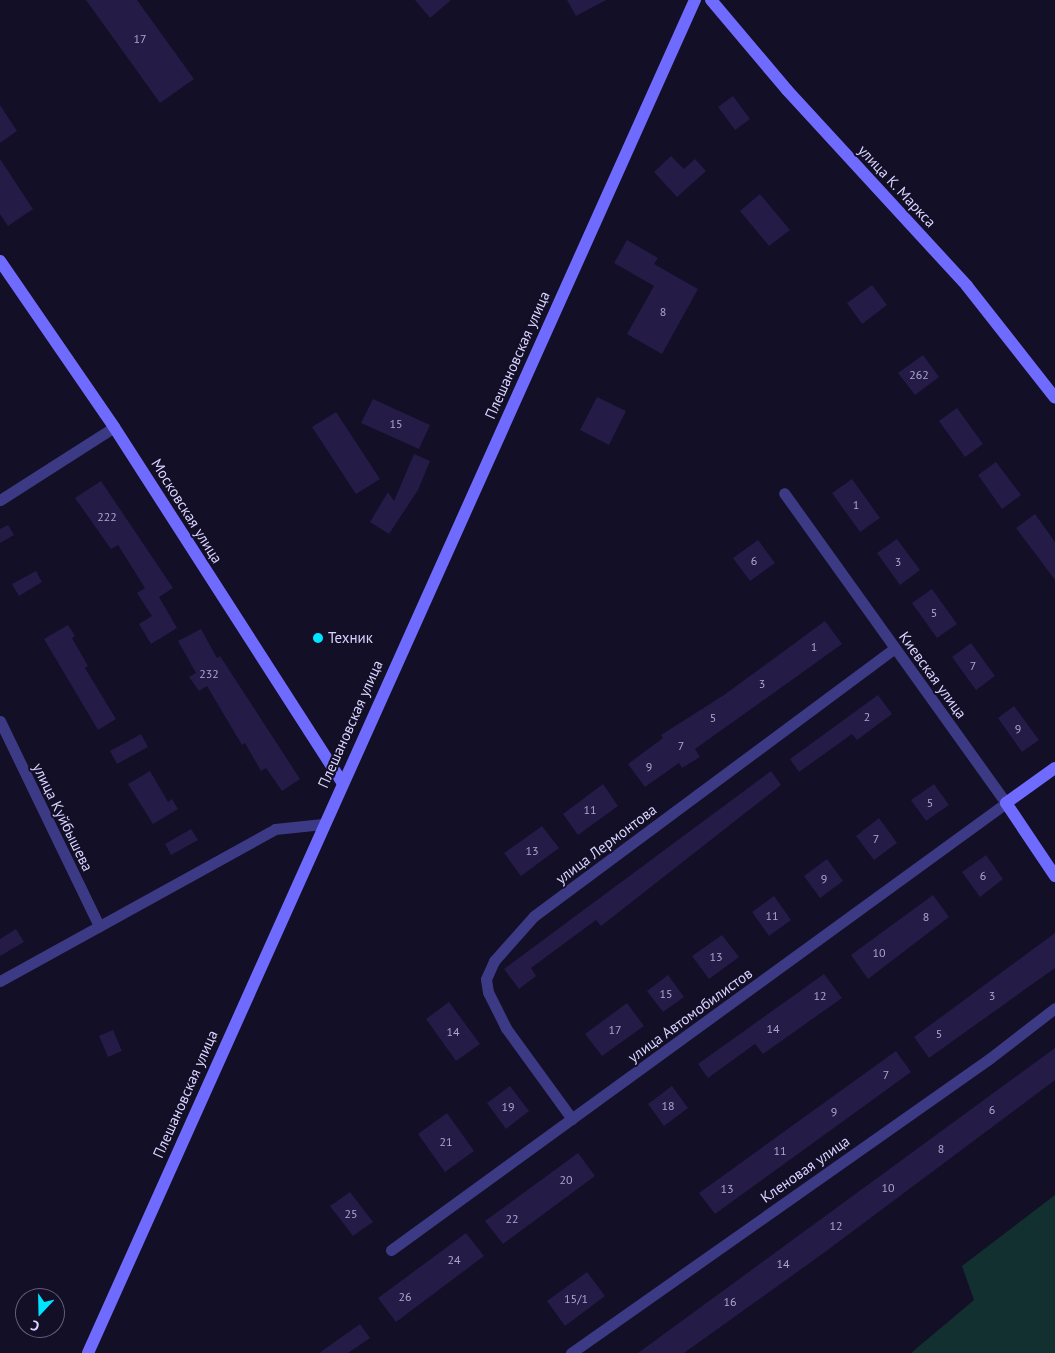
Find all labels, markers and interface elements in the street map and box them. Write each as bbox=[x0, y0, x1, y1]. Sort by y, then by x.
house number: 17 bbox=[133, 32, 147, 46]
street label: улица К. Маркса bbox=[854, 141, 940, 231]
street label: Плешановская улица bbox=[481, 288, 553, 422]
house number: 8 bbox=[660, 305, 666, 319]
house number: 262 bbox=[909, 368, 929, 382]
house number: 15 bbox=[389, 417, 403, 431]
street label: Московская улица bbox=[148, 455, 226, 567]
house number: 1 bbox=[853, 498, 859, 512]
house number: 222 bbox=[97, 510, 117, 524]
house number: 6 bbox=[751, 554, 757, 568]
house number: 3 bbox=[895, 555, 901, 569]
house number: 5 bbox=[931, 606, 937, 620]
street label: Киевская улица bbox=[895, 628, 971, 722]
place label: Техник bbox=[328, 629, 373, 647]
marker: Техник bbox=[312, 632, 324, 644]
house number: 1 bbox=[811, 640, 817, 654]
street label: Плешановская улица bbox=[314, 657, 386, 791]
house number: 7 bbox=[970, 659, 976, 673]
house number: 232 bbox=[199, 667, 219, 681]
house number: 3 bbox=[759, 677, 765, 691]
house number: 2 bbox=[864, 710, 870, 724]
house number: 5 bbox=[710, 711, 716, 725]
house number: 9 bbox=[1015, 722, 1021, 736]
house number: 7 bbox=[678, 739, 684, 753]
street label: улица Куйбышева bbox=[29, 760, 97, 874]
house number: 9 bbox=[646, 760, 652, 774]
house number: 5 bbox=[927, 796, 933, 810]
street label: улица Лермонтова bbox=[552, 800, 660, 888]
house number: 11 bbox=[583, 803, 597, 817]
house number: 7 bbox=[873, 832, 879, 846]
house number: 13 bbox=[525, 844, 539, 858]
house number: 6 bbox=[980, 869, 986, 883]
house number: 9 bbox=[821, 872, 827, 886]
house number: 11 bbox=[765, 909, 779, 923]
house number: 8 bbox=[923, 910, 929, 924]
house number: 10 bbox=[872, 946, 886, 960]
house number: 13 bbox=[709, 950, 723, 964]
street label: улица Автомобилистов bbox=[624, 964, 756, 1066]
house number: 15 bbox=[659, 987, 673, 1001]
house number: 12 bbox=[813, 989, 827, 1003]
house number: 3 bbox=[989, 989, 995, 1003]
house number: 14 bbox=[766, 1022, 780, 1036]
house number: 17 bbox=[608, 1023, 622, 1037]
house number: 14 bbox=[446, 1025, 460, 1039]
street label: Плешановская улица bbox=[149, 1027, 221, 1161]
house number: 5 bbox=[936, 1027, 942, 1041]
house number: 7 bbox=[883, 1068, 889, 1082]
house number: 18 bbox=[661, 1099, 675, 1113]
house number: 19 bbox=[501, 1100, 515, 1114]
house number: 6 bbox=[989, 1103, 995, 1117]
house number: 9 bbox=[831, 1105, 837, 1119]
street label: Кленовая улица bbox=[757, 1132, 853, 1206]
house number: 21 bbox=[439, 1135, 453, 1149]
house number: 8 bbox=[938, 1142, 944, 1156]
house number: 11 bbox=[773, 1144, 787, 1158]
house number: 20 bbox=[559, 1173, 573, 1187]
house number: 10 bbox=[881, 1181, 895, 1195]
house number: 13 bbox=[720, 1182, 734, 1196]
house number: 25 bbox=[344, 1207, 358, 1221]
house number: 22 bbox=[505, 1212, 519, 1226]
house number: 12 bbox=[829, 1219, 843, 1233]
house number: 24 bbox=[447, 1253, 461, 1267]
house number: 14 bbox=[776, 1257, 790, 1271]
north arrow bbox=[15, 1288, 65, 1338]
house number: 26 bbox=[398, 1290, 412, 1304]
house number: 15/1 bbox=[564, 1292, 588, 1306]
house number: 16 bbox=[723, 1295, 737, 1309]
text: С bbox=[28, 1316, 42, 1336]

